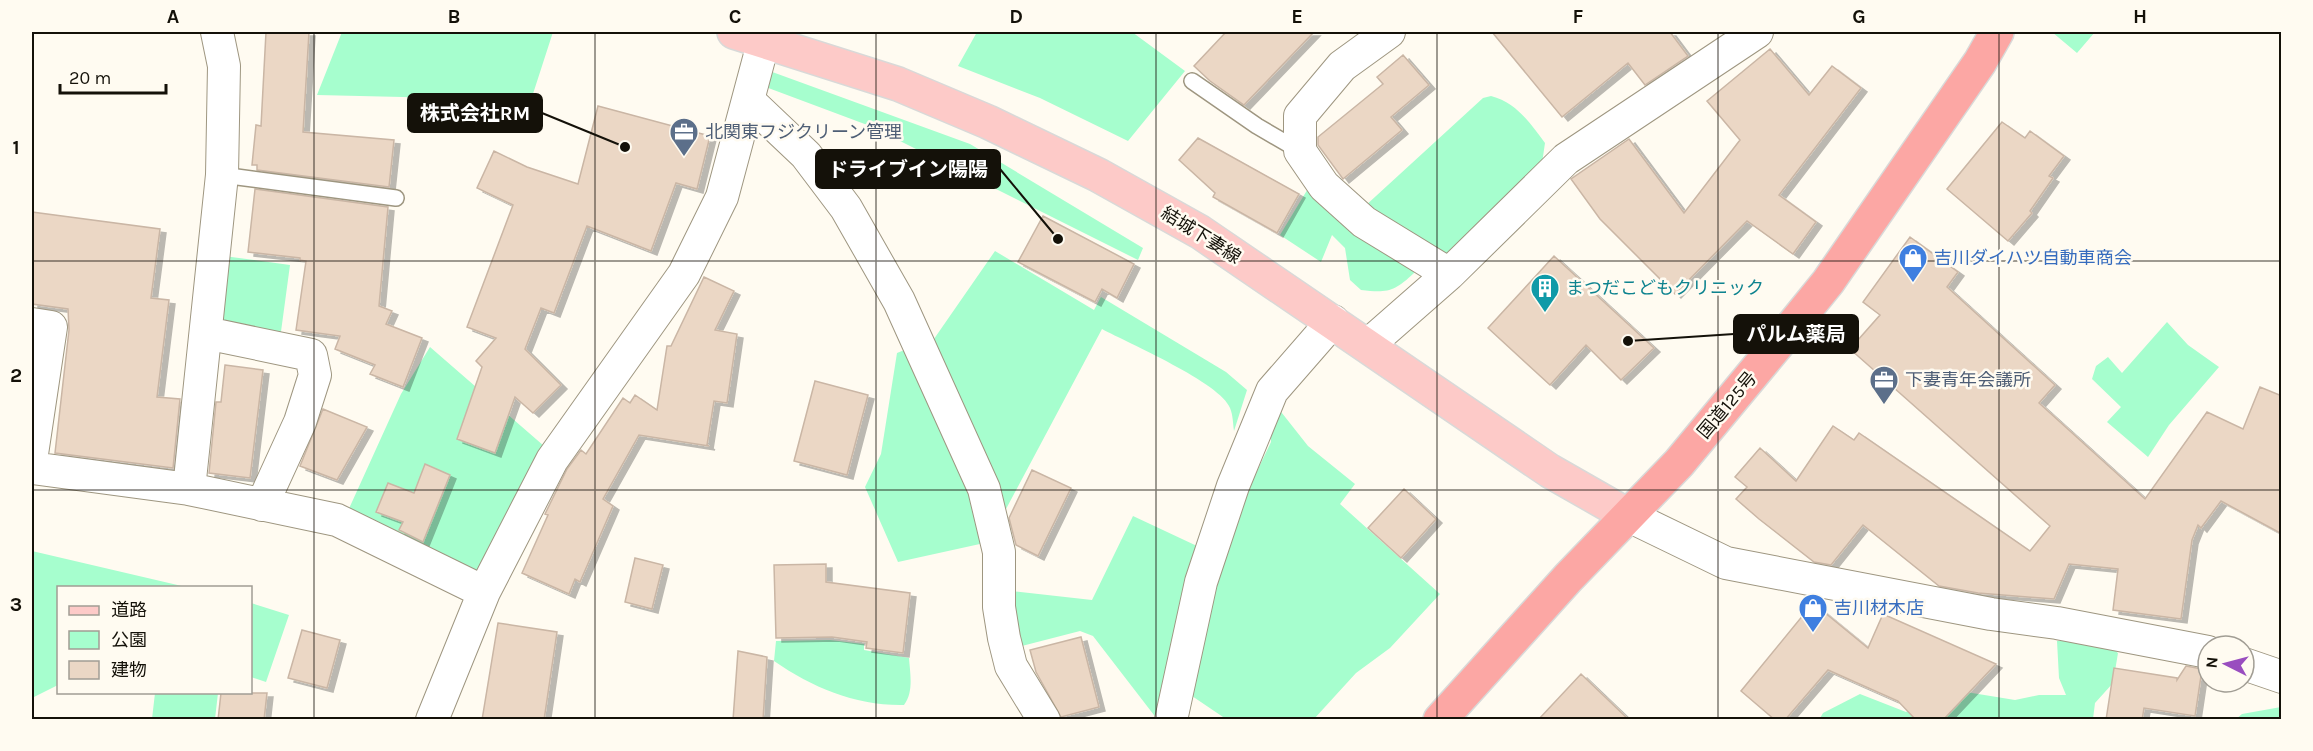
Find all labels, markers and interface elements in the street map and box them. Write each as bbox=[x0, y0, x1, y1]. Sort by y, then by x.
text: A bbox=[167, 5, 180, 28]
text: B bbox=[448, 5, 460, 28]
text: C bbox=[729, 5, 741, 28]
text: D bbox=[1009, 5, 1023, 28]
text: E bbox=[1291, 5, 1303, 28]
text: F bbox=[1573, 5, 1584, 28]
text: G bbox=[1852, 5, 1866, 28]
text: H bbox=[2133, 5, 2147, 28]
scale bar bbox=[60, 57, 166, 95]
text: 20 m bbox=[69, 67, 111, 89]
callout: 株式会社RM bbox=[408, 94, 542, 132]
text: 株式会社RM bbox=[420, 102, 530, 125]
office icon: 北関東フジクリーン管理 bbox=[668, 116, 700, 158]
place label: 北関東フジクリーン管理 bbox=[705, 121, 902, 143]
text: 1 bbox=[12, 136, 20, 159]
callout: ドライブイン陽陽 bbox=[816, 150, 1000, 188]
text: ドライブイン陽陽 bbox=[828, 158, 988, 181]
street label: 結城下妻線 bbox=[1157, 202, 1245, 268]
shop icon: 吉川ダイハツ自動車商会 bbox=[1897, 242, 1929, 284]
place label: 吉川ダイハツ自動車商会 bbox=[1934, 247, 2132, 269]
building icon: まつだこどもクリニック bbox=[1529, 272, 1561, 314]
place label: まつだこどもクリニック bbox=[1566, 277, 1764, 299]
callout: パルム薬局 bbox=[1734, 315, 1858, 353]
text: パルム薬局 bbox=[1746, 323, 1846, 346]
text: 2 bbox=[10, 364, 22, 387]
office icon: 下妻青年会議所 bbox=[1868, 364, 1900, 406]
street label: 国道125号 bbox=[1693, 367, 1761, 443]
place label: 下妻青年会議所 bbox=[1905, 369, 2031, 391]
legend bbox=[57, 586, 252, 694]
shop icon: 吉川材木店 bbox=[1797, 592, 1829, 634]
text: 3 bbox=[10, 593, 22, 616]
place label: 吉川材木店 bbox=[1834, 597, 1924, 619]
text: 道路 bbox=[111, 599, 147, 621]
text: 公園 bbox=[111, 629, 147, 651]
north arrow bbox=[2196, 634, 2256, 694]
text: N bbox=[2202, 656, 2222, 669]
text: 建物 bbox=[111, 659, 147, 681]

